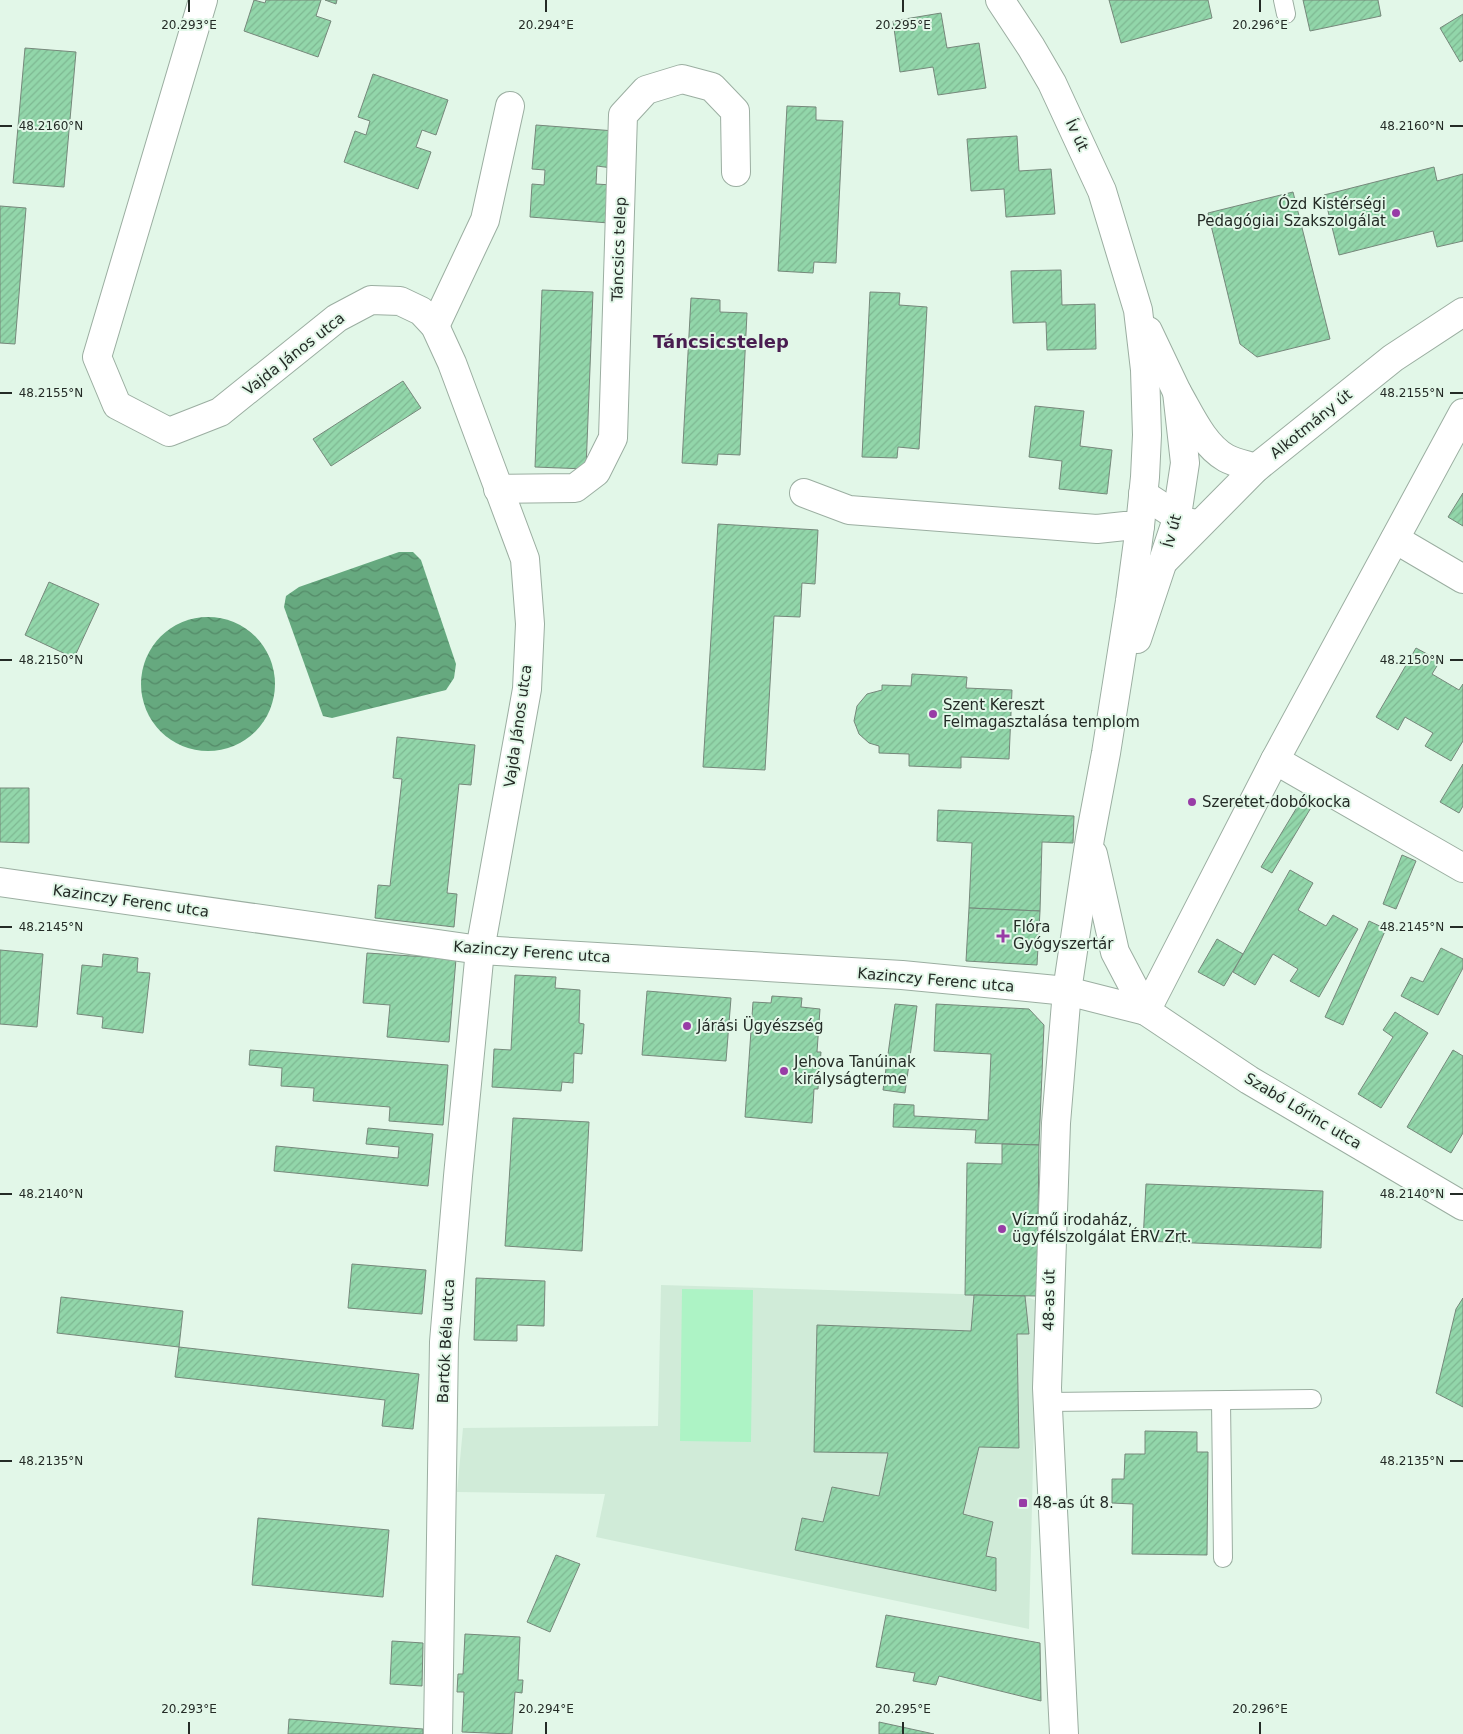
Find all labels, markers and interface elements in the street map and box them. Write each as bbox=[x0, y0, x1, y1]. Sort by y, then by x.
text: 20.293°E bbox=[161, 18, 217, 32]
text: 20.294°E bbox=[518, 18, 574, 32]
text: 20.295°E bbox=[875, 18, 931, 32]
text: 20.296°E bbox=[1232, 18, 1288, 32]
street label: Ív út bbox=[1062, 116, 1093, 154]
text: 48.2160°N bbox=[19, 119, 83, 133]
text: 48.2160°N bbox=[1380, 119, 1444, 133]
place label: Ózd Kistérségi Pedagógiai Szakszolgálat bbox=[1197, 194, 1386, 230]
street label: Táncsics telep bbox=[608, 196, 630, 303]
marker: Ózd Kistérségi Pedagógiai Szakszolgálat bbox=[1390, 207, 1402, 219]
street label: Vajda János utca bbox=[240, 309, 348, 399]
district label: Táncsicstelep bbox=[653, 331, 789, 352]
street label: Alkotmány út bbox=[1266, 385, 1356, 462]
text: 48.2155°N bbox=[19, 386, 83, 400]
text: 48.2155°N bbox=[1380, 386, 1444, 400]
street label: Ív út bbox=[1158, 512, 1185, 549]
text: 48.2150°N bbox=[19, 653, 83, 667]
text: 48.2150°N bbox=[1380, 653, 1444, 667]
street label: Vajda János utca bbox=[500, 664, 536, 788]
place label: Szent Kereszt Felmagasztalása templom bbox=[943, 696, 1140, 731]
marker: Szent Kereszt Felmagasztalása templom bbox=[927, 708, 939, 720]
place label: Szeretet-dobókocka bbox=[1202, 793, 1351, 811]
marker: Szeretet-dobókocka bbox=[1186, 796, 1198, 808]
street label: Kazinczy Ferenc utca bbox=[52, 881, 210, 921]
place label: Flóra Gyógyszertár bbox=[1013, 918, 1114, 953]
text: 48.2145°N bbox=[19, 920, 83, 934]
text: 48.2145°N bbox=[1380, 920, 1444, 934]
marker: Flóra Gyógyszertár bbox=[997, 930, 1009, 942]
street label: Kazinczy Ferenc utca bbox=[453, 938, 611, 966]
street label: Kazinczy Ferenc utca bbox=[857, 964, 1015, 996]
place label: Járási Ügyészség bbox=[696, 1016, 824, 1035]
marker: Járási Ügyészség bbox=[681, 1020, 693, 1032]
place label: Jehova Tanúinak királyságterme bbox=[793, 1053, 916, 1088]
marker: Jehova Tanúinak királyságterme bbox=[778, 1065, 790, 1077]
street label: Szabó Lőrinc utca bbox=[1241, 1069, 1365, 1153]
text: 48.2140°N bbox=[19, 1187, 83, 1201]
text: 48.2140°N bbox=[1380, 1187, 1444, 1201]
place label: Vízmű irodaház, ügyfélszolgálat ÉRV Zrt. bbox=[1012, 1211, 1192, 1246]
marker: Vízmű irodaház, ügyfélszolgálat ÉRV Zrt. bbox=[996, 1223, 1008, 1235]
street label: 48-as út bbox=[1039, 1269, 1059, 1331]
street label: Bartók Béla utca bbox=[434, 1278, 458, 1404]
text: 48.2135°N bbox=[19, 1454, 83, 1468]
text: 48.2135°N bbox=[1380, 1454, 1444, 1468]
place label: 48-as út 8. bbox=[1033, 1494, 1114, 1512]
marker: 48-as út 8. bbox=[1017, 1497, 1029, 1509]
text: 20.293°E bbox=[161, 1702, 217, 1716]
text: 20.294°E bbox=[518, 1702, 574, 1716]
text: 20.295°E bbox=[875, 1702, 931, 1716]
text: 20.296°E bbox=[1232, 1702, 1288, 1716]

